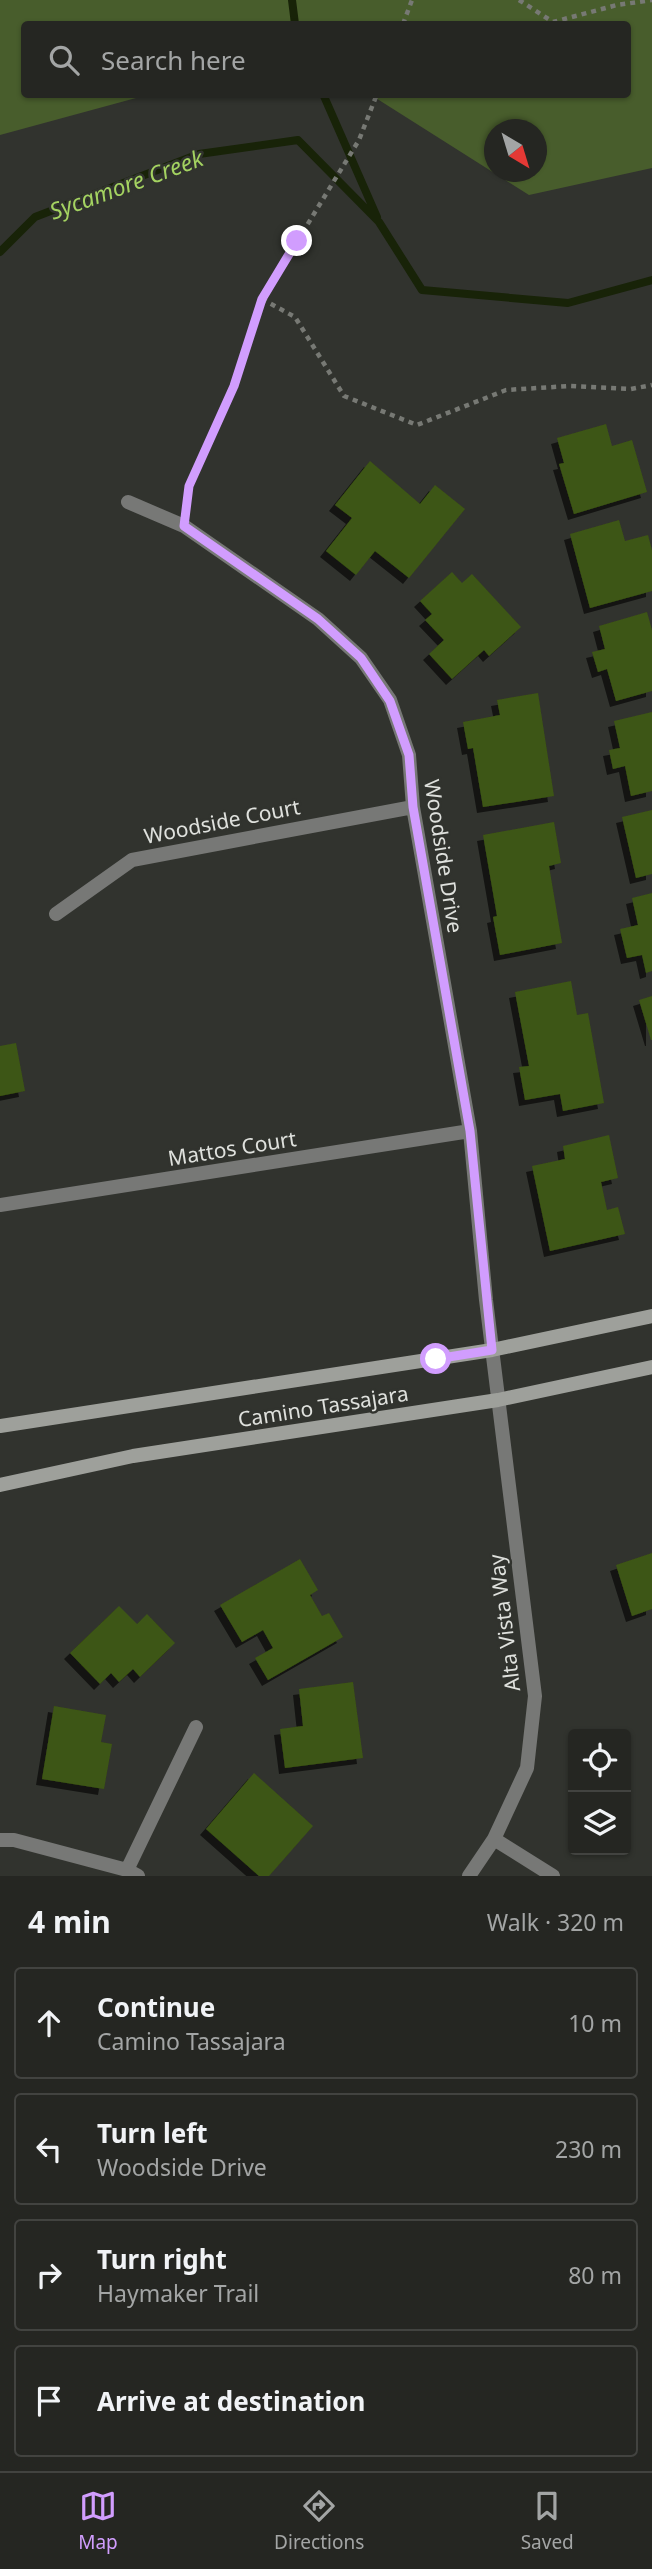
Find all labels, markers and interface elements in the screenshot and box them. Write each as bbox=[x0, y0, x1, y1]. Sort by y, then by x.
search box bbox=[21, 21, 631, 98]
icon: search bbox=[45, 41, 83, 79]
text: Search here bbox=[101, 42, 246, 78]
north arrow bbox=[484, 119, 547, 182]
water label: Sycamore Creek bbox=[45, 141, 209, 227]
route end bbox=[281, 225, 312, 256]
street label: Woodside Drive bbox=[418, 777, 470, 935]
street label: Woodside Court bbox=[142, 792, 303, 850]
street label: Mattos Court bbox=[166, 1124, 299, 1172]
route start bbox=[420, 1343, 451, 1374]
street label: Camino Tassajara bbox=[236, 1379, 410, 1433]
street label: Alta Vista Way bbox=[482, 1552, 526, 1693]
map controls bbox=[568, 1729, 631, 1855]
button: locate bbox=[568, 1729, 631, 1792]
button: layers bbox=[568, 1792, 631, 1855]
text: 4 min bbox=[28, 1901, 111, 1942]
text: Walk · 320 m bbox=[487, 1906, 624, 1938]
text: Continue bbox=[97, 1989, 215, 2025]
icon: ahead bbox=[30, 2004, 68, 2042]
text: 10 m bbox=[568, 2007, 622, 2039]
text: Camino Tassajara bbox=[97, 2025, 286, 2057]
text: Turn left bbox=[97, 2115, 208, 2151]
icon: left bbox=[30, 2130, 68, 2168]
text: 230 m bbox=[555, 2133, 622, 2165]
text: Woodside Drive bbox=[97, 2151, 267, 2183]
text: Turn right bbox=[97, 2241, 227, 2277]
icon: right bbox=[30, 2256, 68, 2294]
text: 80 m bbox=[568, 2259, 622, 2291]
text: Haymaker Trail bbox=[97, 2277, 259, 2309]
icon: arrive bbox=[30, 2382, 68, 2420]
text: Arrive at destination bbox=[97, 2383, 366, 2419]
tab: Map bbox=[78, 2487, 118, 2555]
tab: Directions bbox=[274, 2487, 364, 2555]
tab: Saved bbox=[521, 2487, 574, 2555]

